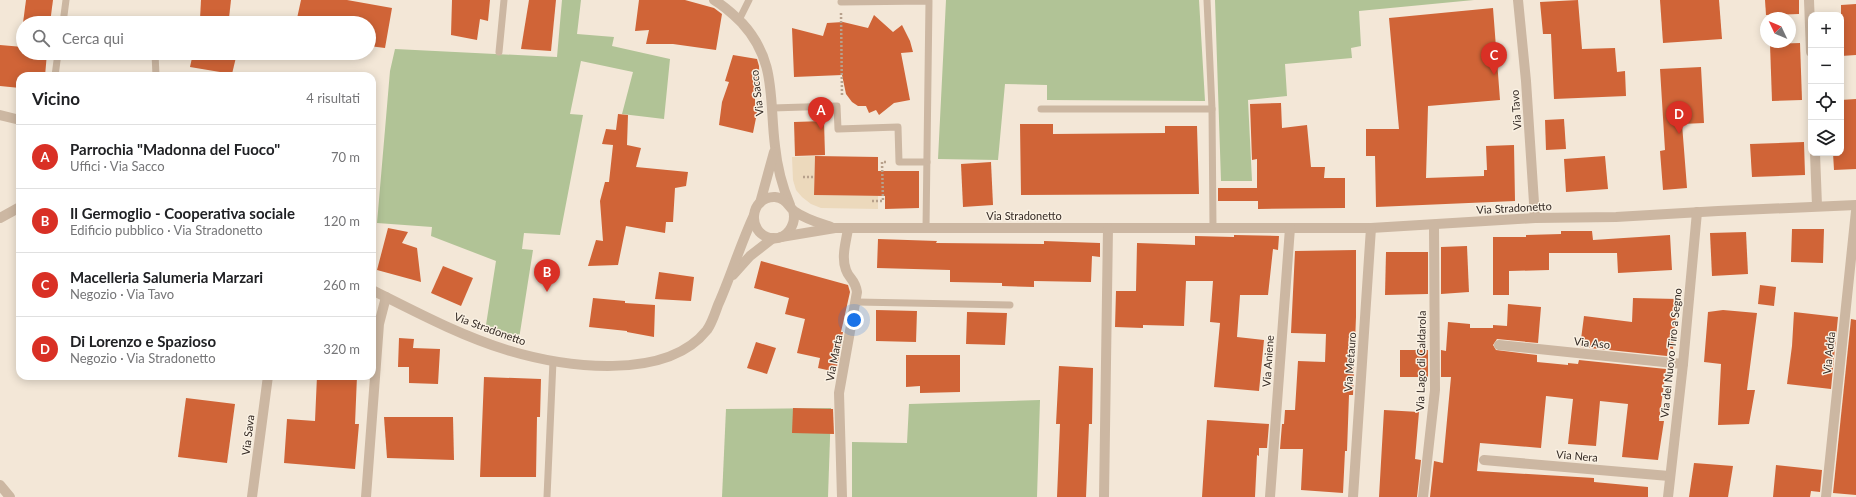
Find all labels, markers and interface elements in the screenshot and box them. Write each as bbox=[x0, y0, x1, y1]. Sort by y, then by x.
north arrow bbox=[1760, 12, 1796, 48]
map controls bbox=[1808, 12, 1844, 156]
button: + bbox=[1808, 12, 1844, 48]
search box bbox=[16, 16, 376, 60]
icon: search bbox=[30, 27, 52, 49]
text: Cerca qui bbox=[62, 29, 124, 47]
pin: C bbox=[1481, 42, 1507, 75]
button: − bbox=[1808, 48, 1844, 84]
street label: Via Sacco bbox=[747, 69, 766, 117]
button: locate bbox=[1808, 84, 1844, 120]
text: Vicino bbox=[32, 88, 80, 109]
street label: Via Tavo bbox=[1508, 89, 1523, 131]
text: 4 risultati bbox=[306, 90, 360, 106]
pin: A bbox=[808, 97, 834, 130]
pin: D bbox=[1666, 101, 1692, 134]
button: layers bbox=[1808, 120, 1844, 156]
text: Parrochia "Madonna del Fuoco" bbox=[70, 140, 280, 158]
text: A bbox=[40, 149, 50, 165]
text: 70 m bbox=[331, 149, 360, 165]
text: Uffici · Via Sacco bbox=[70, 158, 165, 174]
street label: Via Stradonetto bbox=[1476, 199, 1552, 216]
text: Il Germoglio - Cooperativa sociale bbox=[70, 204, 295, 222]
street label: Via Stradonetto bbox=[986, 209, 1062, 222]
text: B bbox=[41, 213, 49, 229]
text: 120 m bbox=[323, 213, 360, 229]
text: Edificio pubblico · Via Stradonetto bbox=[70, 222, 263, 238]
pin: B bbox=[534, 259, 560, 292]
text: Macelleria Salumeria Marzari bbox=[70, 268, 263, 286]
text: C bbox=[41, 277, 49, 293]
text: 260 m bbox=[323, 277, 360, 293]
text: Negozio · Via Tavo bbox=[70, 286, 174, 302]
street label: Via del Nuovo Tiro a Segno bbox=[1657, 287, 1684, 419]
street label: Via Stradonetto bbox=[452, 310, 528, 348]
your location bbox=[844, 310, 864, 330]
street label: Via Lago di Caldarola bbox=[1413, 310, 1428, 412]
street label: Via Adda bbox=[1820, 331, 1837, 375]
text: Di Lorenzo e Spazioso bbox=[70, 332, 216, 350]
street label: Via Metauro bbox=[1341, 332, 1358, 392]
street label: Via Marta bbox=[823, 333, 844, 382]
street label: Via Aniene bbox=[1259, 334, 1276, 387]
street label: Via Aso bbox=[1573, 334, 1611, 351]
text: D bbox=[40, 341, 50, 357]
text: 320 m bbox=[323, 341, 360, 357]
text: Negozio · Via Stradonetto bbox=[70, 350, 216, 366]
street label: Via Sava bbox=[239, 414, 256, 456]
street label: Via Nera bbox=[1556, 447, 1598, 464]

